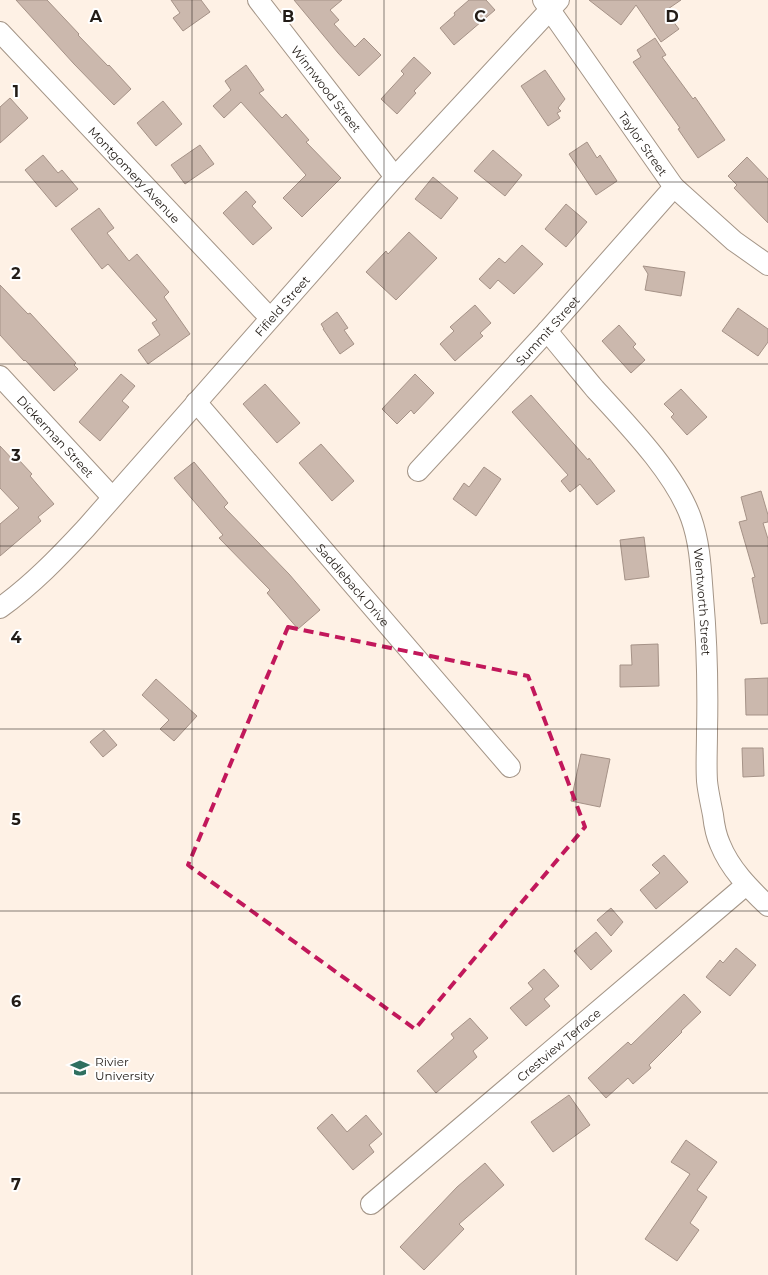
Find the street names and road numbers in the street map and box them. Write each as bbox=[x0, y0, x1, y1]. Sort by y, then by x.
street label: Winnwood Street bbox=[288, 42, 365, 135]
street label: Taylor Street bbox=[616, 108, 671, 178]
street label: Montgomery Avenue bbox=[85, 123, 184, 226]
street label: Fifield Street bbox=[251, 272, 313, 339]
street label: Summit Street bbox=[512, 292, 582, 368]
street label: Dickerman Street bbox=[14, 392, 97, 480]
street label: Saddleback Drive bbox=[313, 540, 393, 629]
street label: Wentworth Street bbox=[691, 547, 714, 656]
street label: Crestview Terrace bbox=[513, 1005, 603, 1084]

